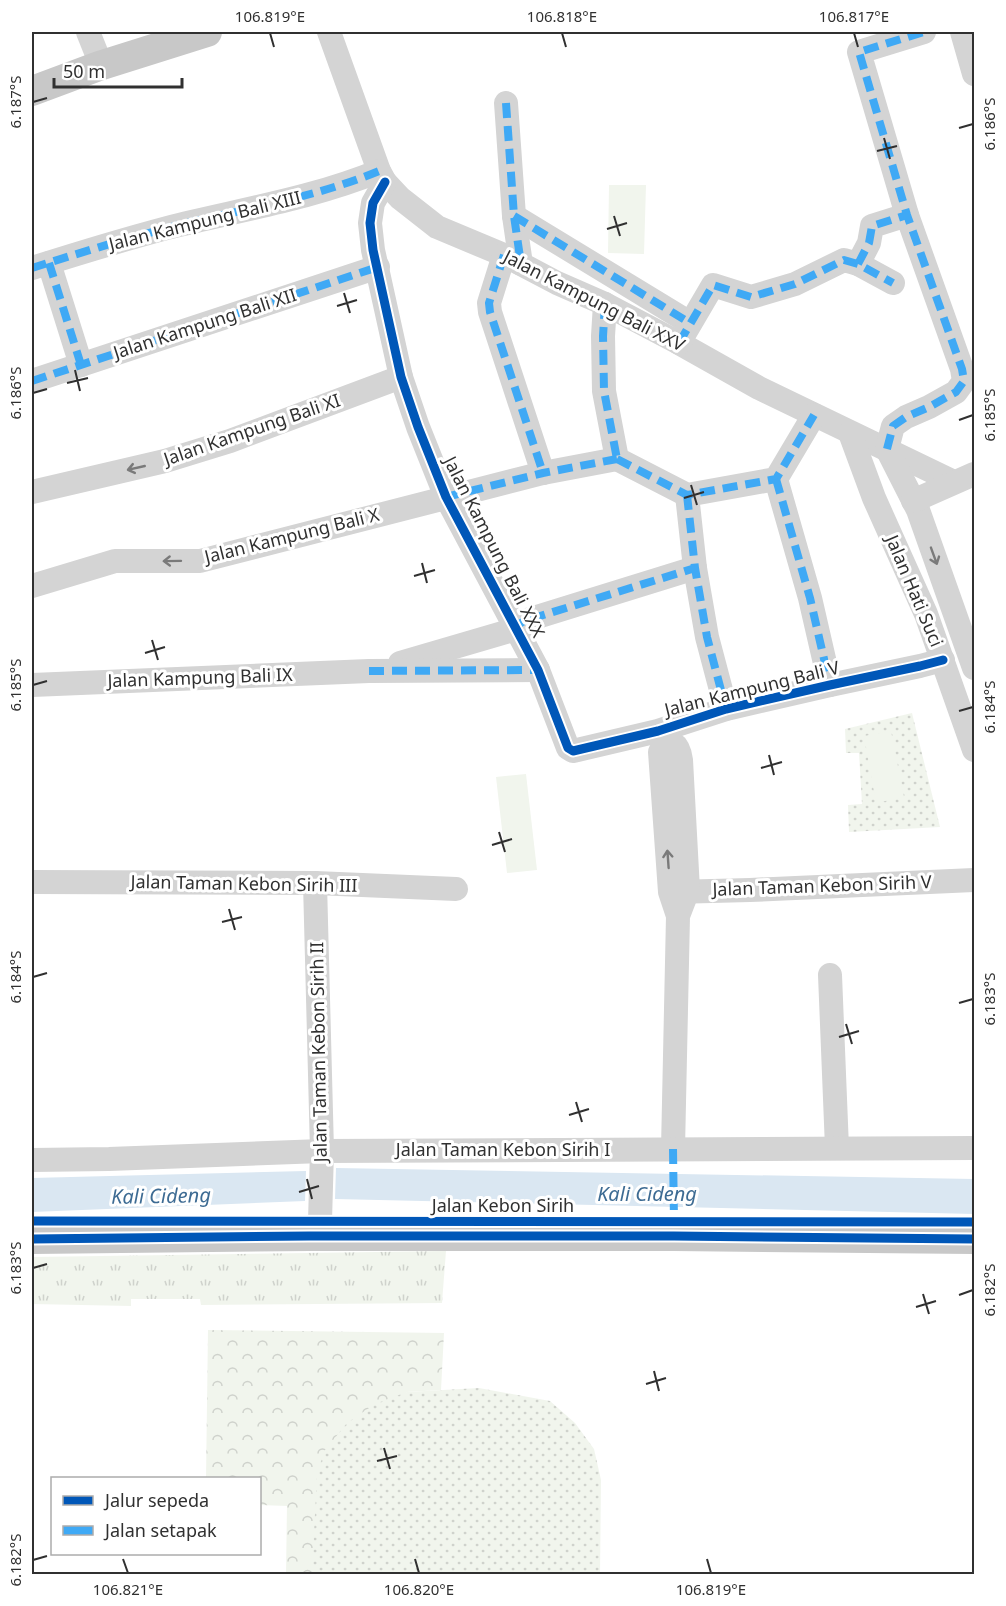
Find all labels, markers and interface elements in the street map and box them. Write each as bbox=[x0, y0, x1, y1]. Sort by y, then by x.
text: 106.819°E bbox=[235, 6, 305, 26]
text: 106.818°E bbox=[527, 6, 597, 26]
text: 106.817°E bbox=[819, 6, 889, 26]
scale bar bbox=[54, 51, 182, 89]
text: 50 m bbox=[63, 59, 105, 83]
text: 6.187°S bbox=[5, 76, 25, 129]
text: 6.186°S bbox=[979, 98, 999, 151]
street label: Jalan Kampung Bali XIII bbox=[104, 185, 303, 256]
street label: Jalan Kampung Bali XXV bbox=[498, 243, 689, 356]
street label: Jalan Kampung Bali XII bbox=[108, 282, 299, 365]
text: 6.186°S bbox=[5, 367, 25, 420]
street label: Jalan Kampung Bali XI bbox=[158, 388, 343, 471]
text: 6.185°S bbox=[979, 389, 999, 442]
street label: Jalan Kampung Bali XXX bbox=[438, 450, 551, 642]
one-way arrow bbox=[127, 462, 146, 474]
street label: Jalan Kampung Bali X bbox=[200, 502, 382, 569]
street label: Jalan Hati Suci bbox=[880, 529, 949, 650]
one-way arrow bbox=[929, 546, 940, 564]
one-way arrow bbox=[162, 555, 182, 567]
street label: Jalan Kampung Bali V bbox=[660, 655, 842, 722]
text: 6.185°S bbox=[5, 659, 25, 712]
street label: Jalan Kampung Bali IX bbox=[105, 662, 293, 692]
text: 6.184°S bbox=[979, 681, 999, 734]
one-way arrow bbox=[662, 850, 673, 870]
street label: Jalan Taman Kebon Sirih III bbox=[128, 869, 358, 897]
street label: Jalan Taman Kebon Sirih V bbox=[710, 869, 932, 901]
street label: Jalan Taman Kebon Sirih II bbox=[304, 942, 332, 1165]
text: 6.184°S bbox=[5, 951, 25, 1004]
text: 6.183°S bbox=[979, 973, 999, 1026]
street label: Jalan Taman Kebon Sirih I bbox=[394, 1137, 610, 1161]
water label: Kali Cideng bbox=[597, 1180, 697, 1207]
water label: Kali Cideng bbox=[111, 1181, 212, 1210]
street label: Jalan Kebon Sirih bbox=[430, 1193, 574, 1217]
text: 6.183°S bbox=[5, 1242, 25, 1295]
text: 6.182°S bbox=[979, 1264, 999, 1317]
legend bbox=[51, 1477, 261, 1555]
text: Jalur sepeda bbox=[103, 1488, 209, 1512]
text: Jalan setapak bbox=[103, 1518, 217, 1542]
text: 6.182°S bbox=[5, 1534, 25, 1587]
text: 106.821°E bbox=[93, 1579, 163, 1599]
text: 106.820°E bbox=[384, 1579, 454, 1599]
text: 106.819°E bbox=[676, 1579, 746, 1599]

